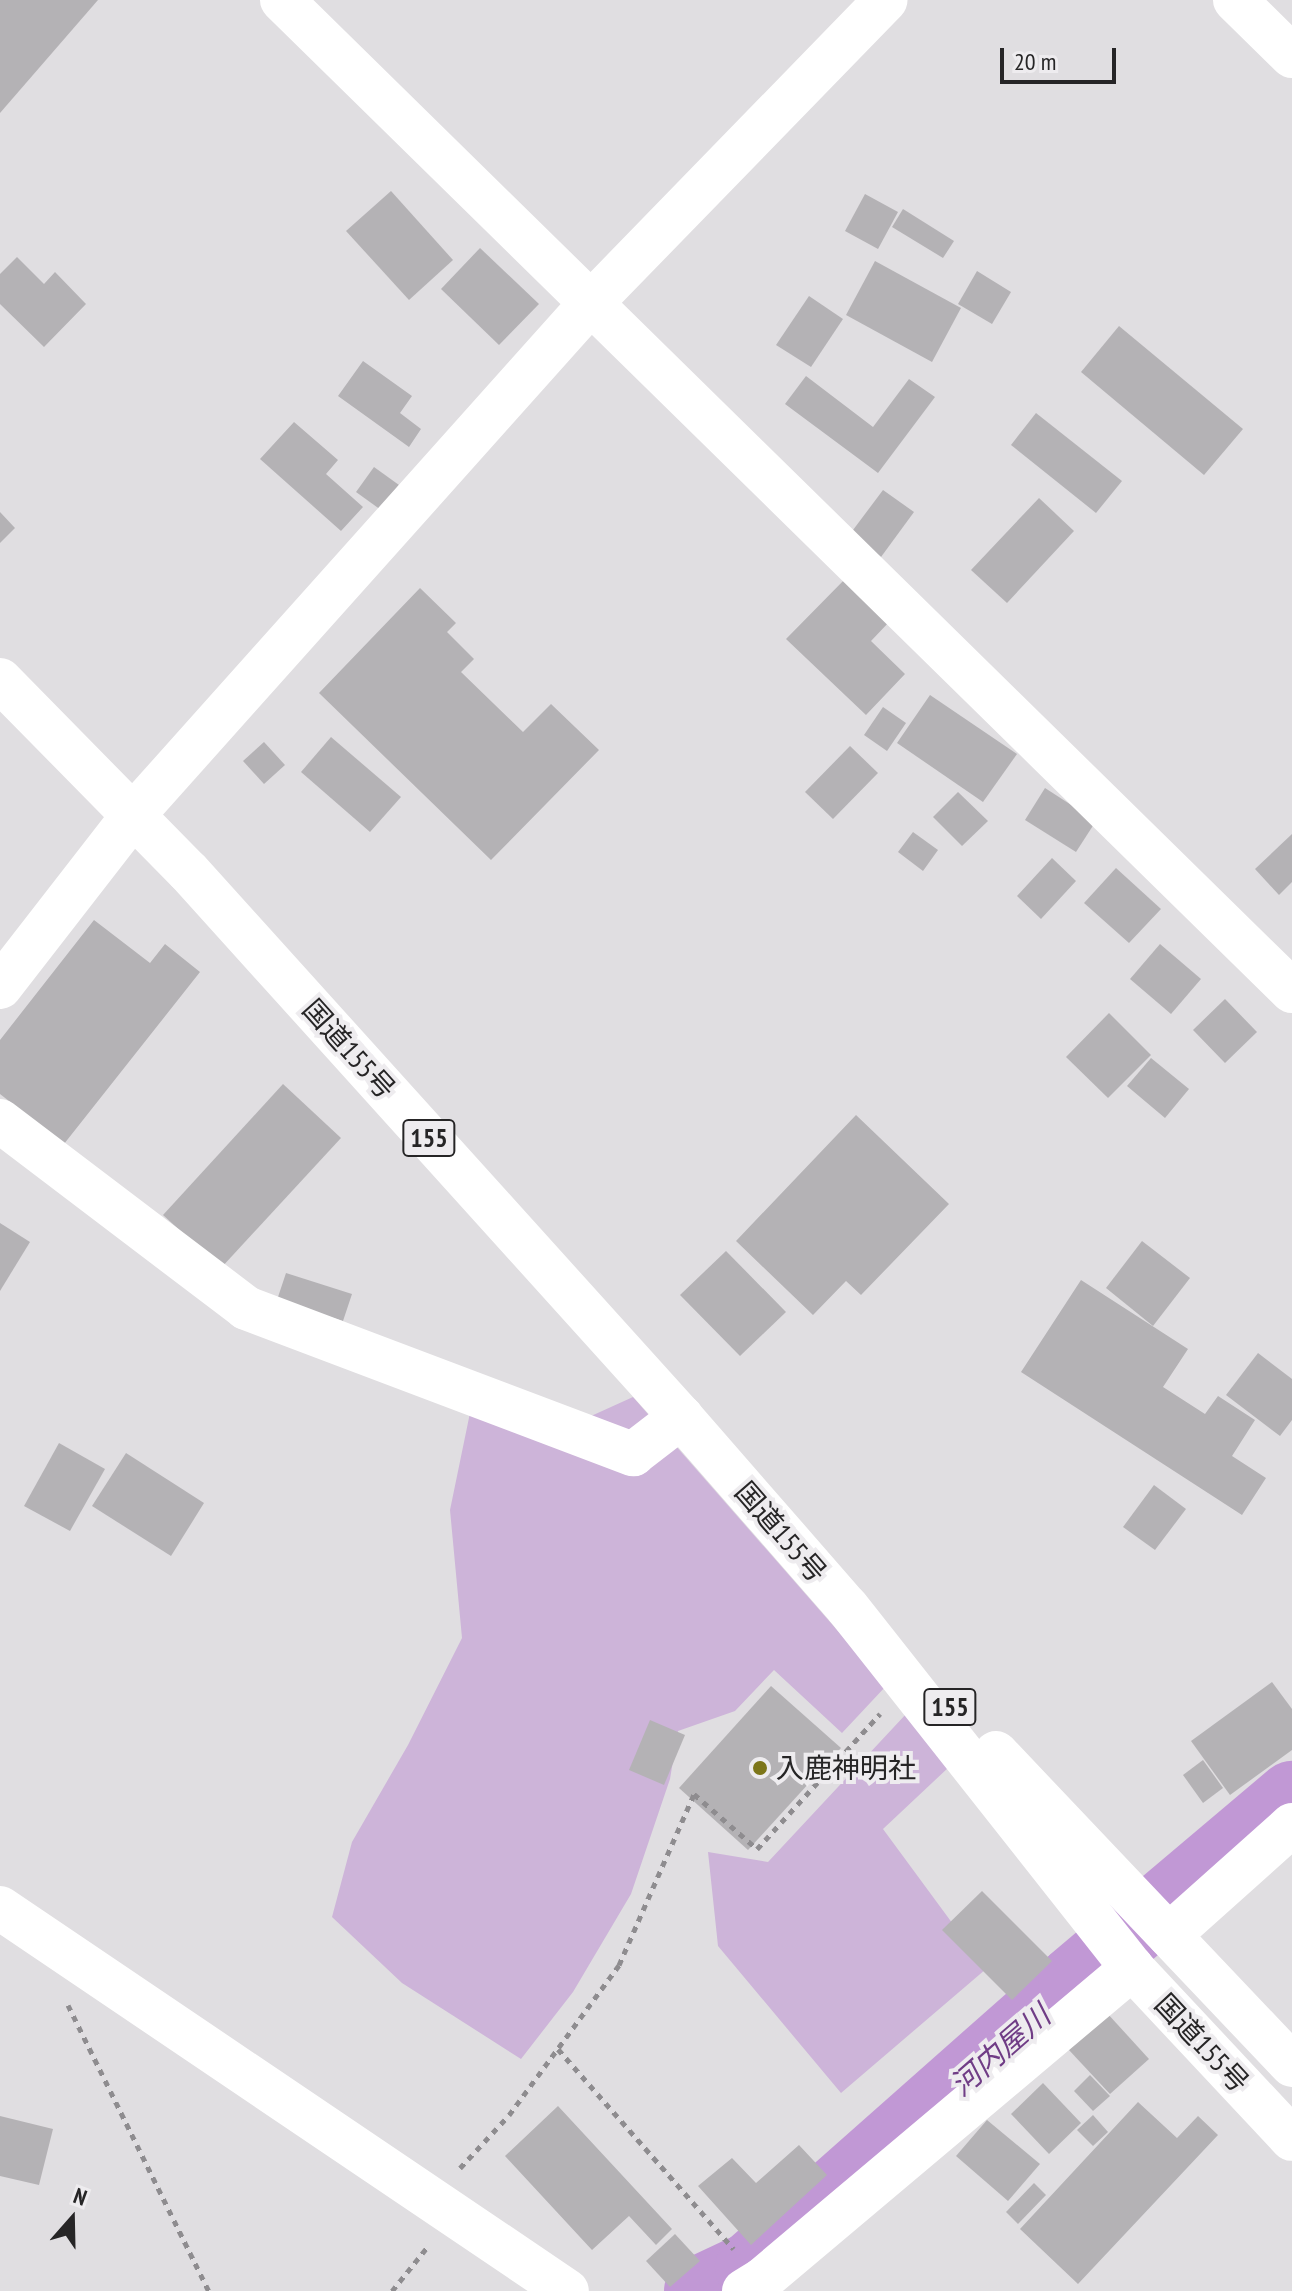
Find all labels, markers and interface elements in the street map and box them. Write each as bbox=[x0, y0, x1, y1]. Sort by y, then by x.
scale bar bbox=[1004, 32, 1120, 82]
text: 20 m bbox=[1014, 46, 1056, 77]
street label: 国道155号 bbox=[296, 993, 402, 1105]
road number: 155 bbox=[401, 1116, 457, 1160]
street label: 国道155号 bbox=[728, 1475, 834, 1589]
road number: 155 bbox=[922, 1685, 978, 1729]
place label: 入鹿神明社 bbox=[776, 1751, 916, 1785]
marker: 入鹿神明社 bbox=[751, 1759, 769, 1777]
street label: 国道155号 bbox=[1148, 1987, 1256, 2099]
water label: 河内屋川 bbox=[943, 1997, 1057, 2103]
north arrow bbox=[32, 2179, 112, 2259]
text: N bbox=[70, 2181, 91, 2212]

